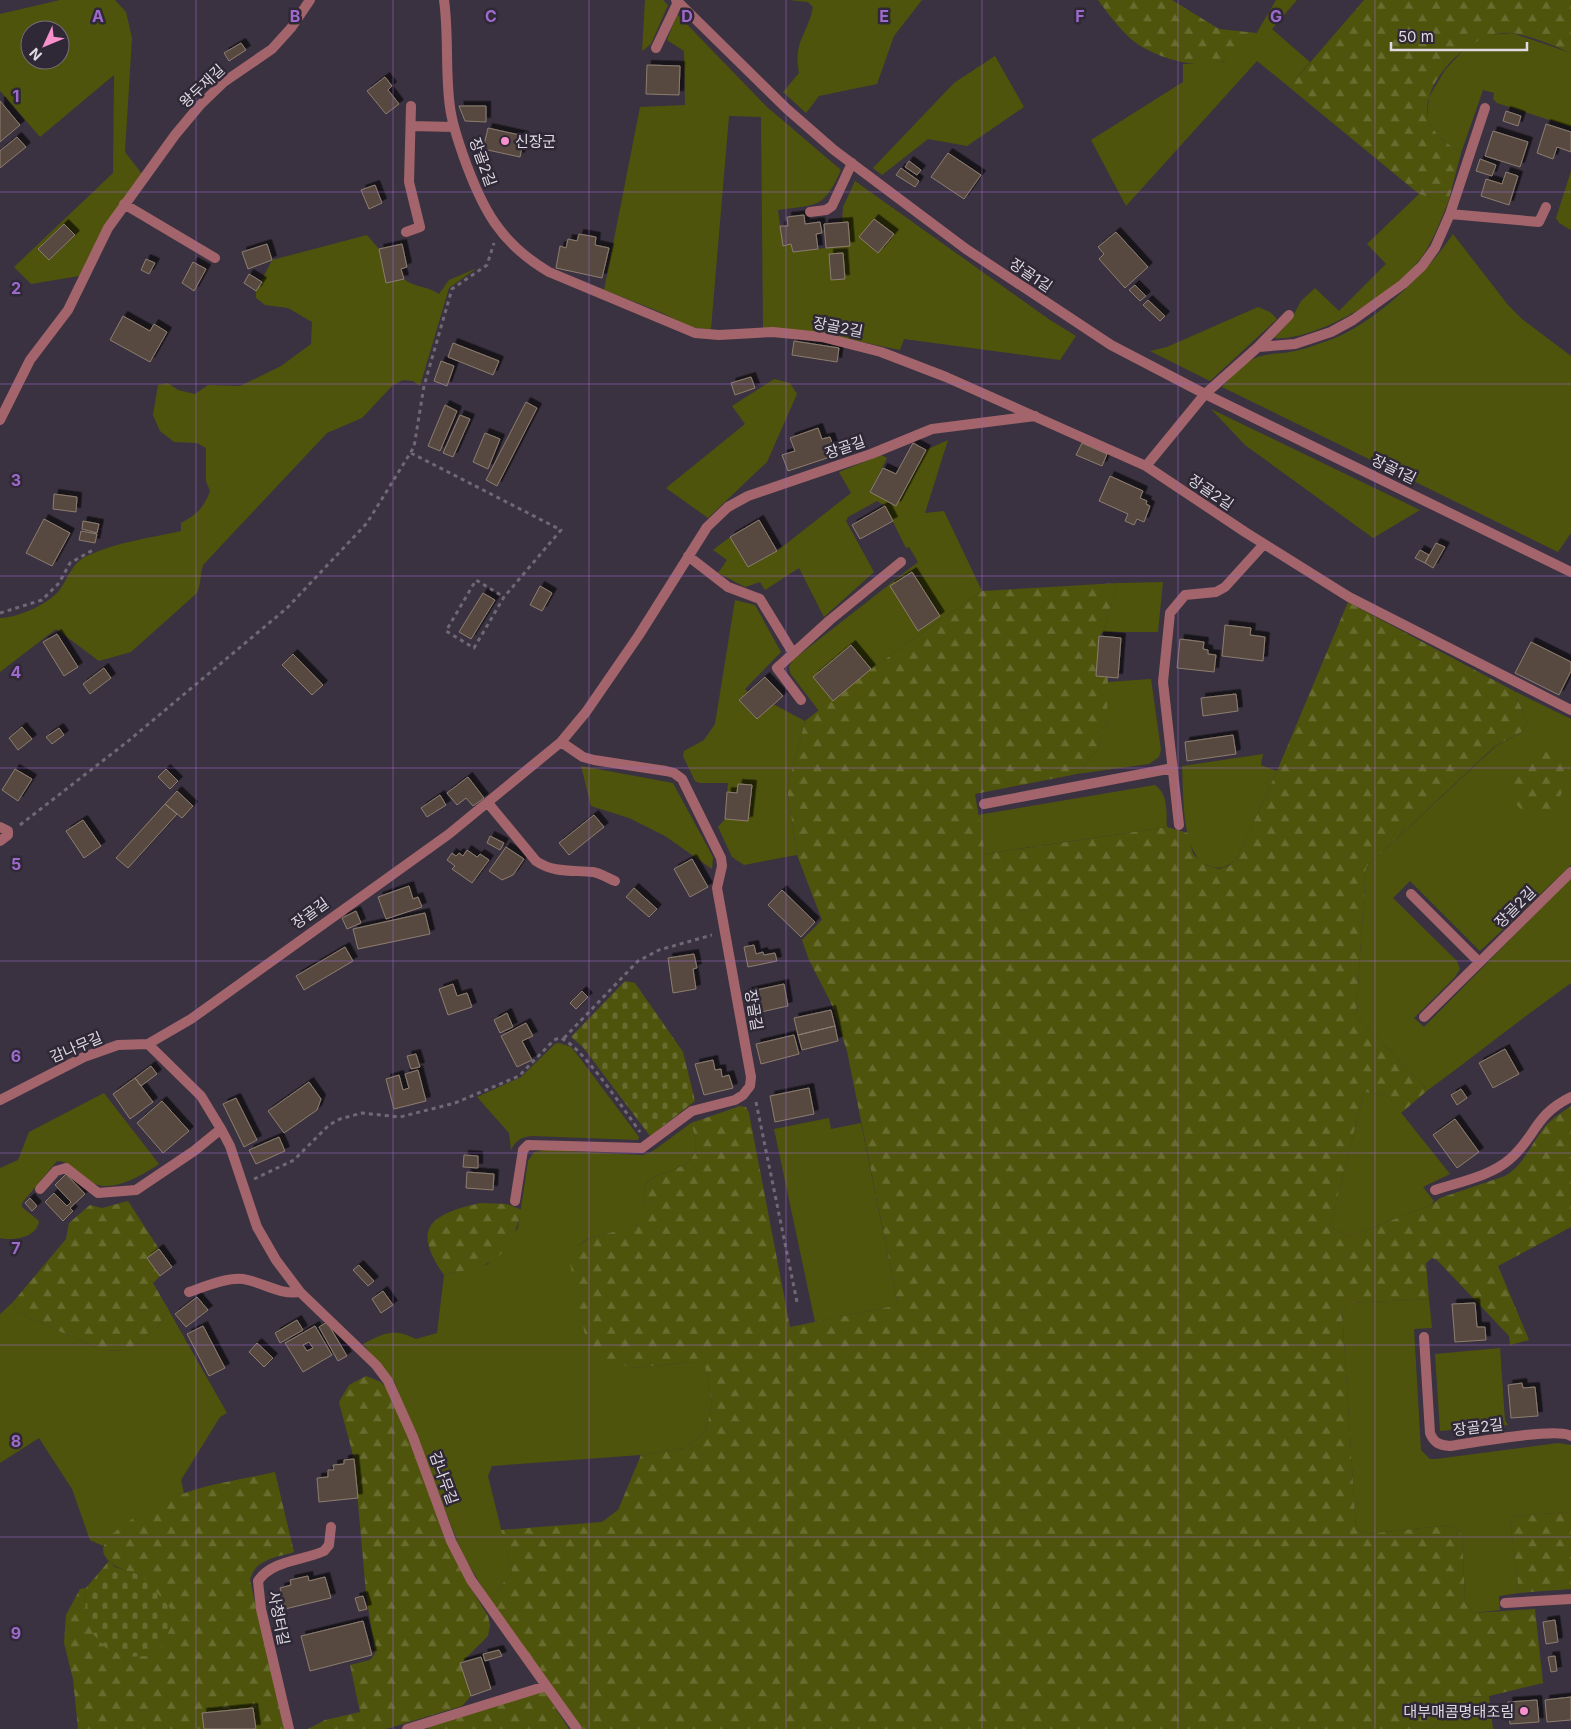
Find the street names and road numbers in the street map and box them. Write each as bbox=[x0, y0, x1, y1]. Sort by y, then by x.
street label: 왕두재길 bbox=[175, 60, 229, 112]
street label: 장골2길 bbox=[465, 135, 501, 189]
street label: 장골1길 bbox=[1006, 254, 1056, 296]
street label: 장골2길 bbox=[811, 313, 865, 341]
street label: 장골길 bbox=[822, 431, 868, 463]
street label: 장골1길 bbox=[1368, 450, 1420, 488]
street label: 장골2길 bbox=[1185, 470, 1237, 514]
street label: 장골2길 bbox=[1490, 882, 1540, 932]
street label: 장골길 bbox=[288, 893, 332, 933]
street label: 장골길 bbox=[741, 988, 767, 1032]
street label: 감나무길 bbox=[47, 1027, 105, 1067]
street label: 장골2길 bbox=[1452, 1414, 1504, 1440]
street label: 감나무길 bbox=[426, 1449, 462, 1507]
street label: 사청터길 bbox=[264, 1589, 294, 1647]

